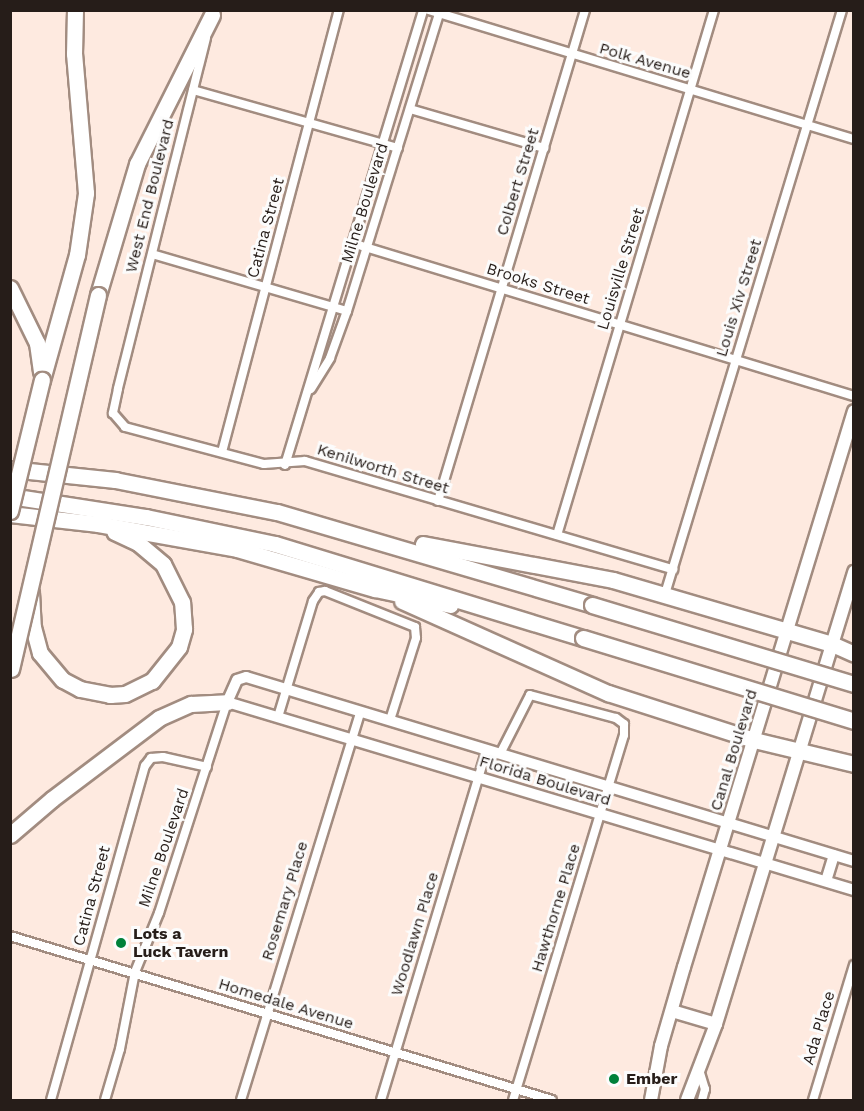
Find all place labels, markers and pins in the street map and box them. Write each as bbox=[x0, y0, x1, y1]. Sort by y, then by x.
place label: Lots a Luck Tavern bbox=[133, 924, 229, 962]
marker: Lots a Luck Tavern bbox=[114, 936, 128, 950]
place label: Ember bbox=[626, 1069, 677, 1089]
marker: Ember bbox=[607, 1072, 621, 1086]

